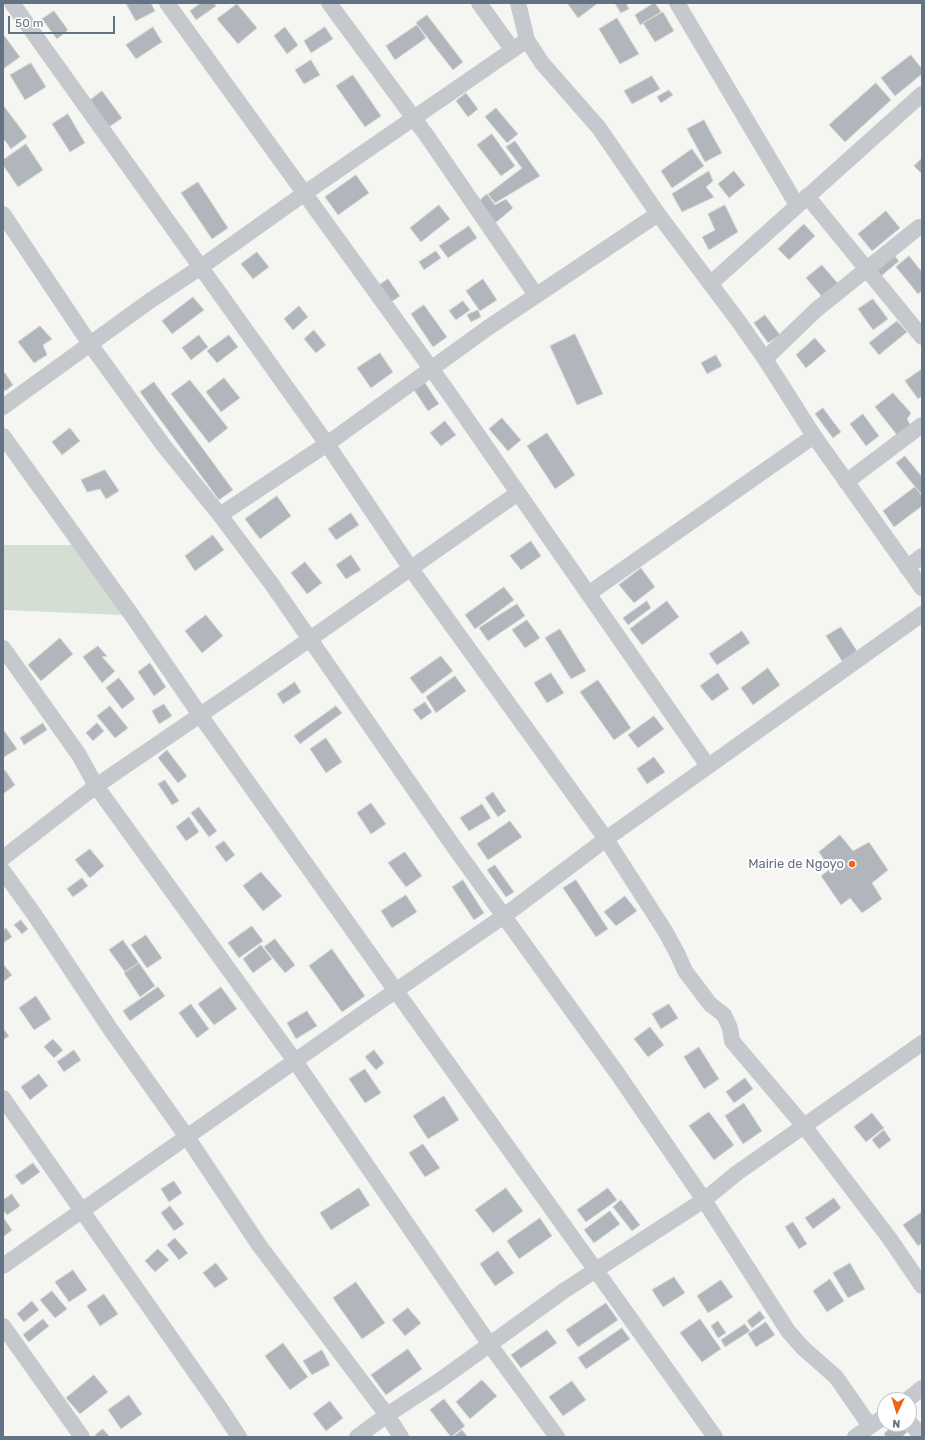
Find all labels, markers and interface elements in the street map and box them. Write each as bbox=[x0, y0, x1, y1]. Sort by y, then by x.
scale bar bbox=[10, 8, 117, 34]
text: 50 m bbox=[15, 16, 43, 30]
place label: Mairie de Ngoyo bbox=[748, 856, 844, 872]
marker: Mairie de Ngoyo bbox=[847, 859, 857, 869]
north arrow bbox=[877, 1392, 917, 1432]
text: N bbox=[892, 1417, 901, 1430]

